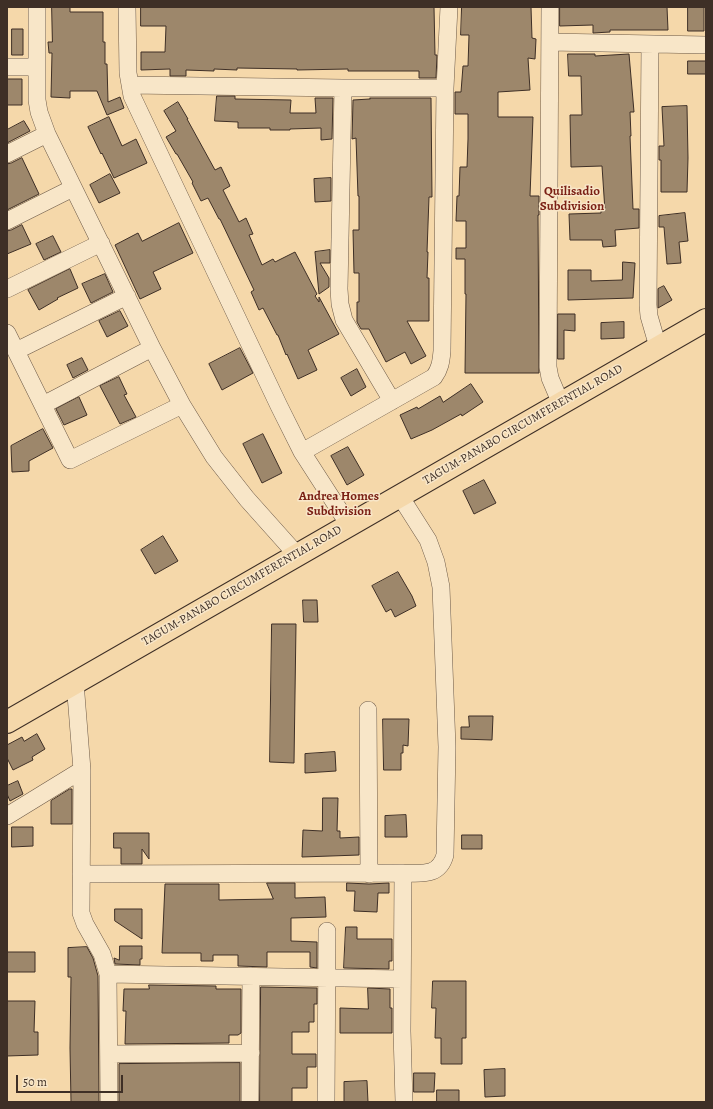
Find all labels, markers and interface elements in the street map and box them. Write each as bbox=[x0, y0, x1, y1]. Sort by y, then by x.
district label: Quilisadio Subdivision bbox=[540, 184, 604, 215]
street label: TAGUM-PANABO CIRCUMFERENTIAL ROAD bbox=[421, 362, 625, 488]
district label: Andrea Homes Subdivision bbox=[299, 489, 379, 520]
street label: TAGUM-PANABO CIRCUMFERENTIAL ROAD bbox=[140, 523, 344, 649]
scale bar bbox=[18, 1067, 125, 1093]
text: 50 m bbox=[23, 1074, 47, 1090]

